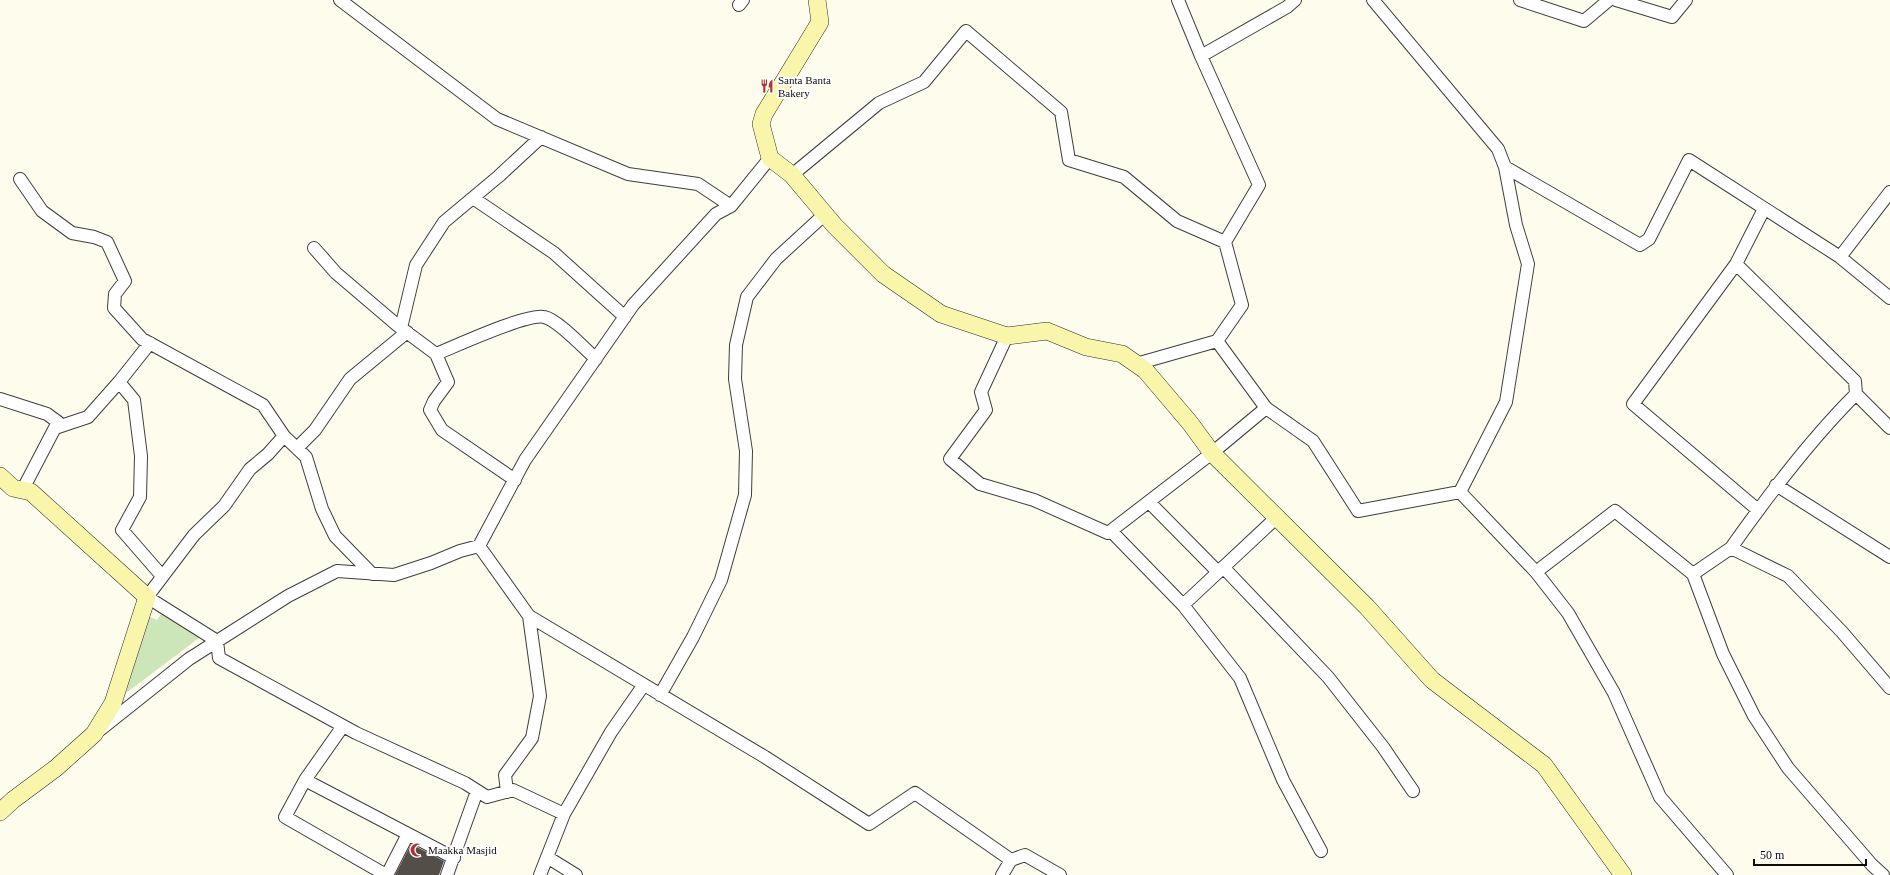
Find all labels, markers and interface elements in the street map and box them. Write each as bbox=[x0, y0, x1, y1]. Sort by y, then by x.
place label: Santa Banta Bakery bbox=[778, 74, 831, 99]
restaurant icon: Santa Banta Bakery bbox=[759, 78, 775, 94]
scale bar bbox=[1754, 841, 1866, 867]
mosque icon: Maakka Masjid bbox=[409, 842, 425, 858]
place label: Maakka Masjid bbox=[428, 844, 497, 856]
text: 50 m bbox=[1760, 848, 1785, 862]

